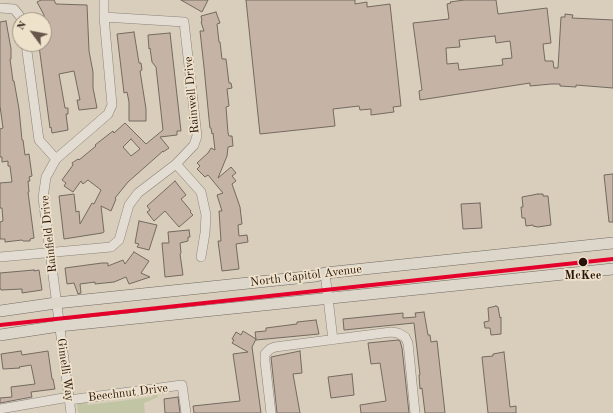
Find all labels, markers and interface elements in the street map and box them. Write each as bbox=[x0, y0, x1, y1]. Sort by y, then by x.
north arrow bbox=[12, 12, 52, 52]
text: N bbox=[15, 19, 29, 32]
street label: Rainwell Drive bbox=[181, 56, 203, 134]
street label: Rainfield Drive bbox=[38, 195, 60, 273]
marker: McKee bbox=[577, 256, 589, 268]
street label: North Capitol Avenue bbox=[249, 262, 363, 290]
place label: McKee bbox=[565, 269, 601, 283]
street label: Gimelli Way bbox=[53, 337, 77, 403]
street label: Beechnut Drive bbox=[87, 381, 169, 405]

